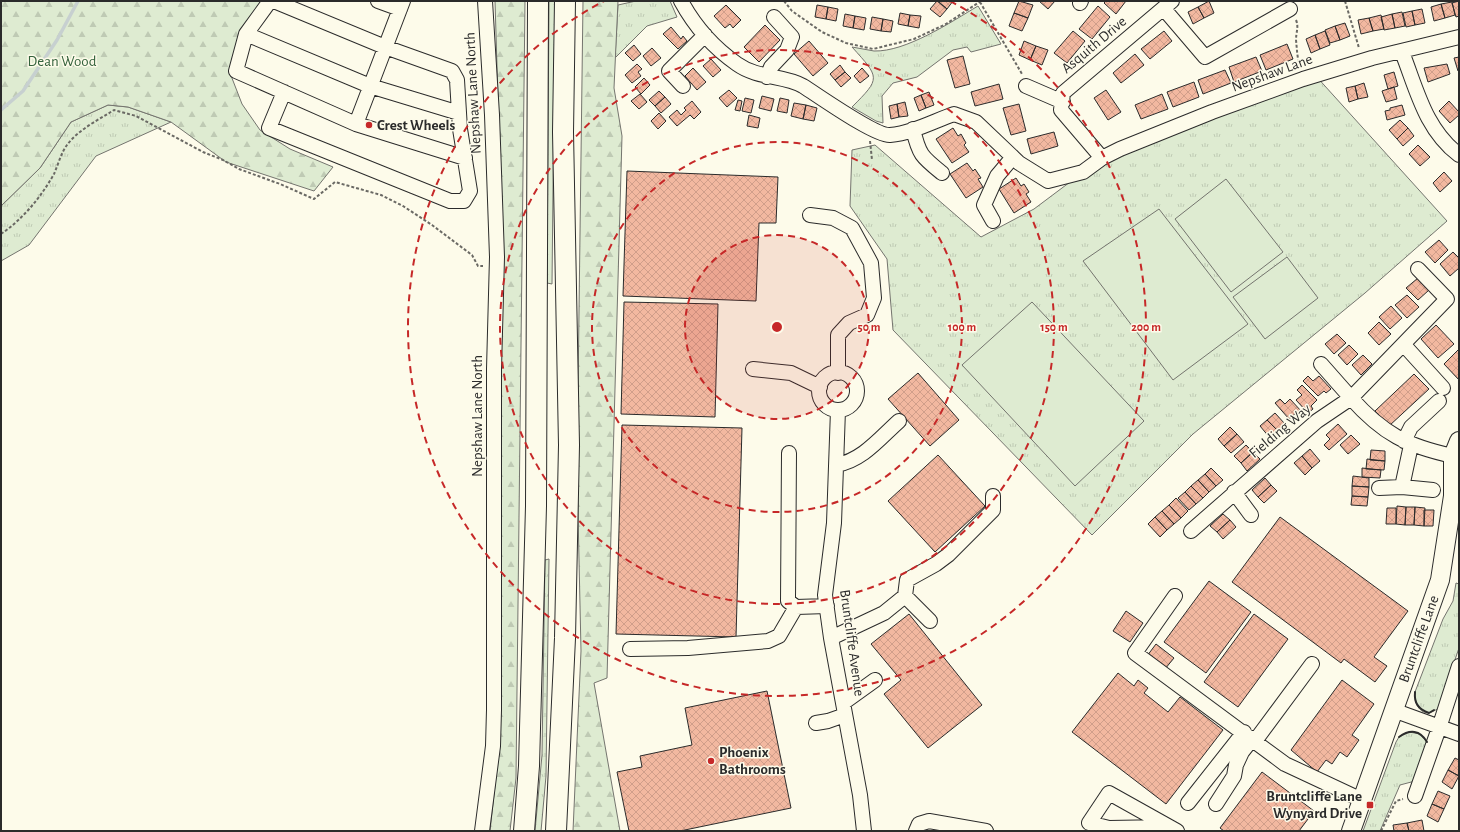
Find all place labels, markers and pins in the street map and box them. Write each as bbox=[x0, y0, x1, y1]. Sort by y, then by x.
place label: Crest Wheels bbox=[377, 118, 455, 133]
marker: Crest Wheels bbox=[364, 120, 374, 130]
centre of rings bbox=[770, 320, 784, 334]
place label: Phoenix Bathrooms bbox=[719, 745, 786, 777]
marker: Phoenix Bathrooms bbox=[706, 756, 716, 766]
place label: Bruntcliffe Lane Wynyard Drive bbox=[1266, 789, 1362, 821]
marker: Bruntcliffe Lane Wynyard Drive bbox=[1365, 800, 1375, 810]

